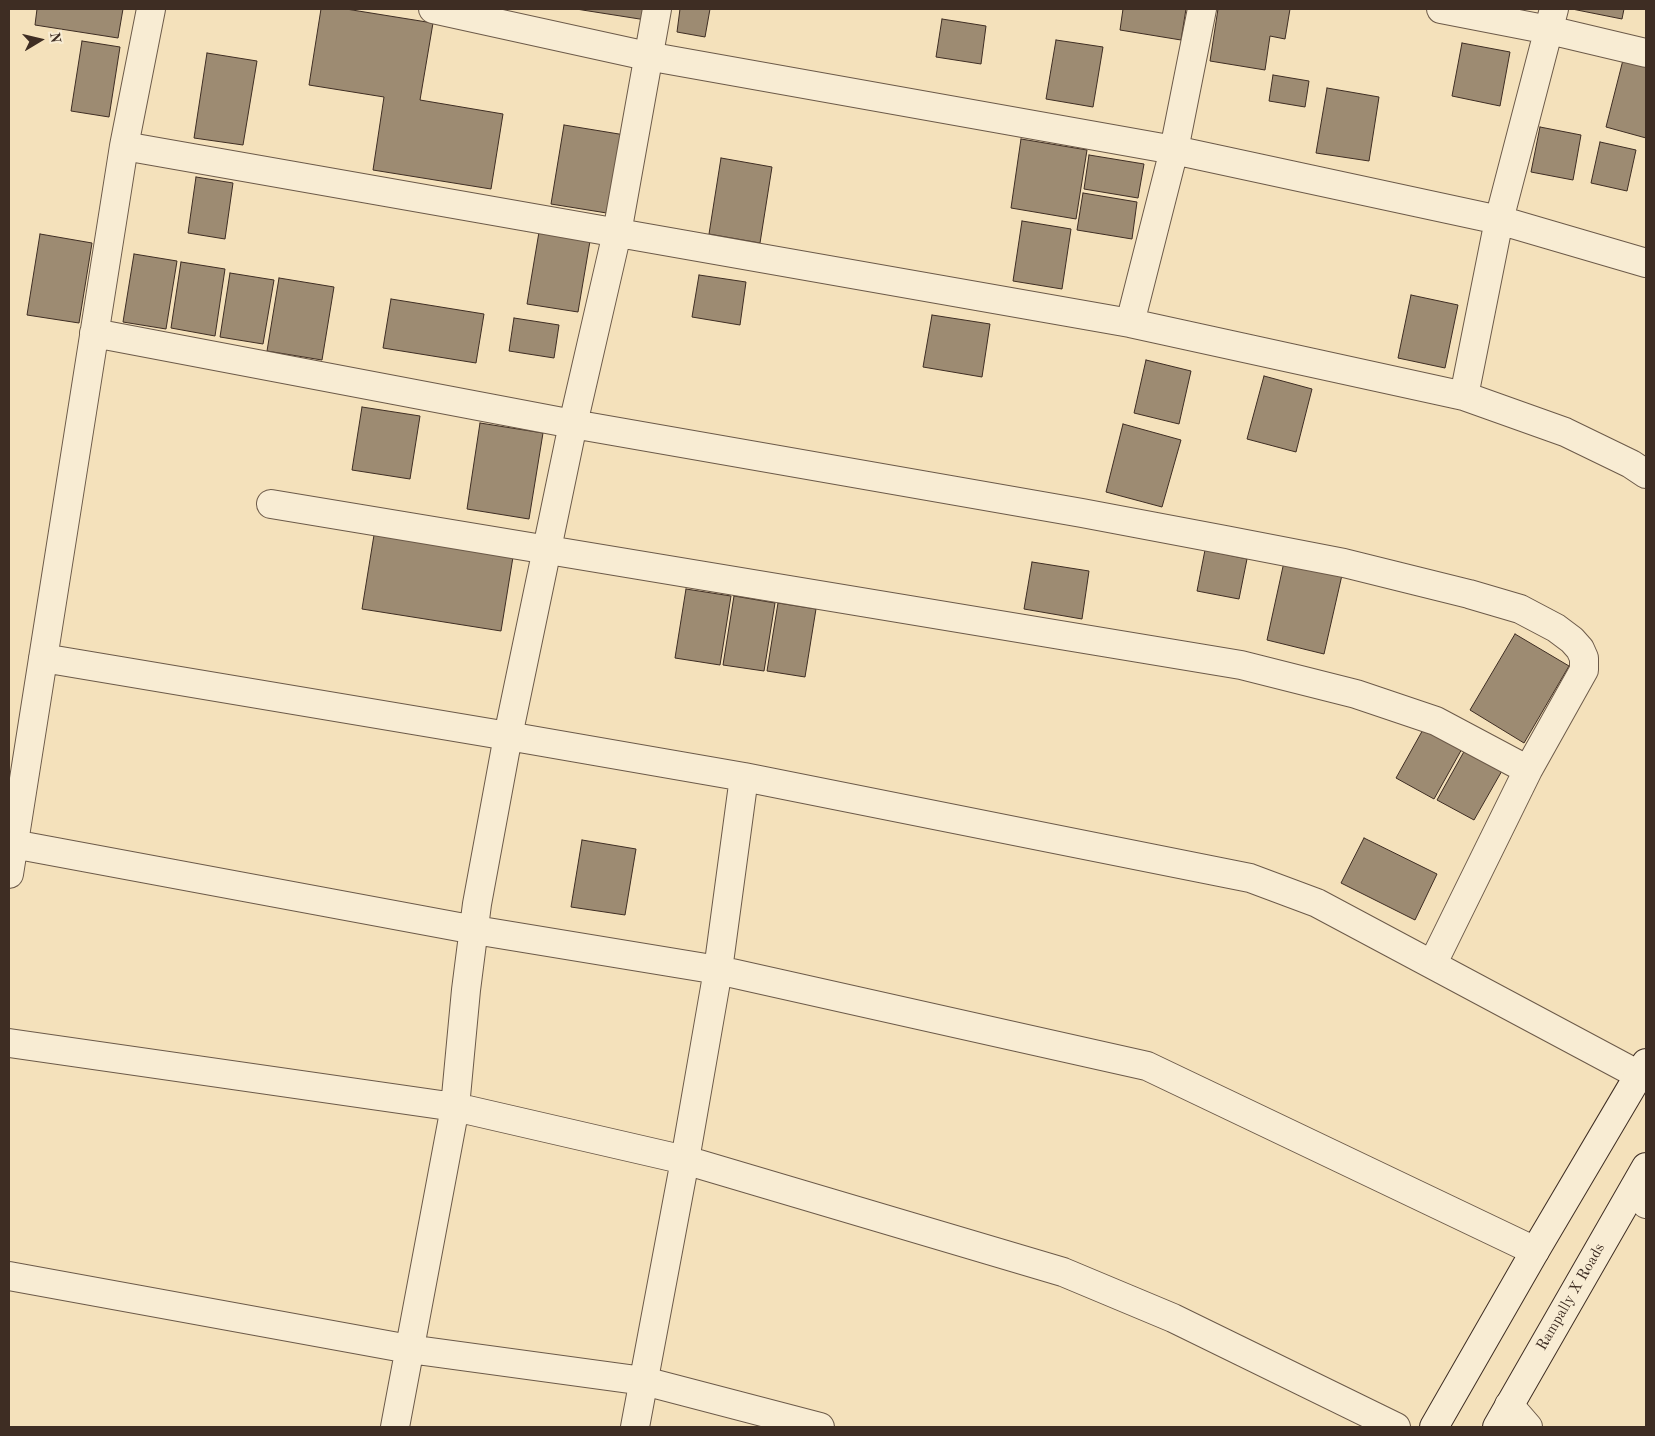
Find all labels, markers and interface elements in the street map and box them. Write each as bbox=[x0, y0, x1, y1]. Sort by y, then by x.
north arrow bbox=[15, 15, 65, 65]
text: N bbox=[47, 31, 63, 44]
street label: Rampally X Roads bbox=[1533, 1240, 1609, 1354]

